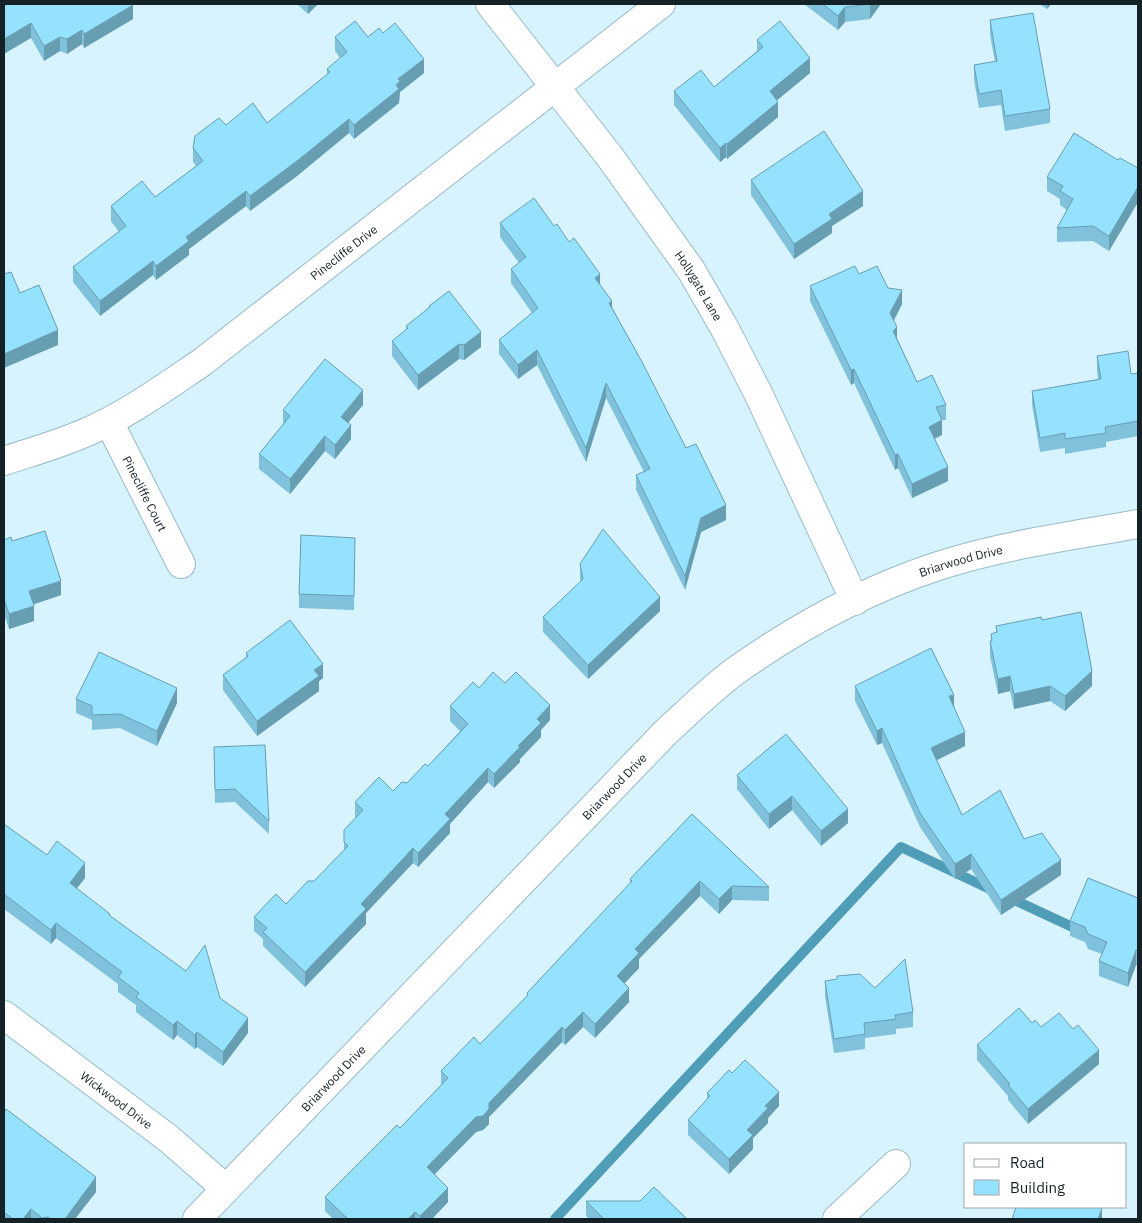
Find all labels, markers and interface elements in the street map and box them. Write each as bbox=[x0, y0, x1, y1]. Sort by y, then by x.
street label: Pinecliffe Drive bbox=[307, 221, 380, 283]
street label: Hollygate Lane bbox=[672, 248, 726, 324]
street label: Pinecliffe Court bbox=[120, 453, 171, 534]
street label: Briarwood Drive bbox=[917, 541, 1004, 580]
street label: Briarwood Drive bbox=[578, 749, 650, 822]
street label: Briarwood Drive bbox=[298, 1041, 369, 1114]
street label: Wickwood Drive bbox=[78, 1068, 156, 1132]
legend bbox=[964, 1143, 1127, 1208]
text: Road bbox=[1010, 1153, 1045, 1172]
text: Building bbox=[1010, 1178, 1065, 1197]

